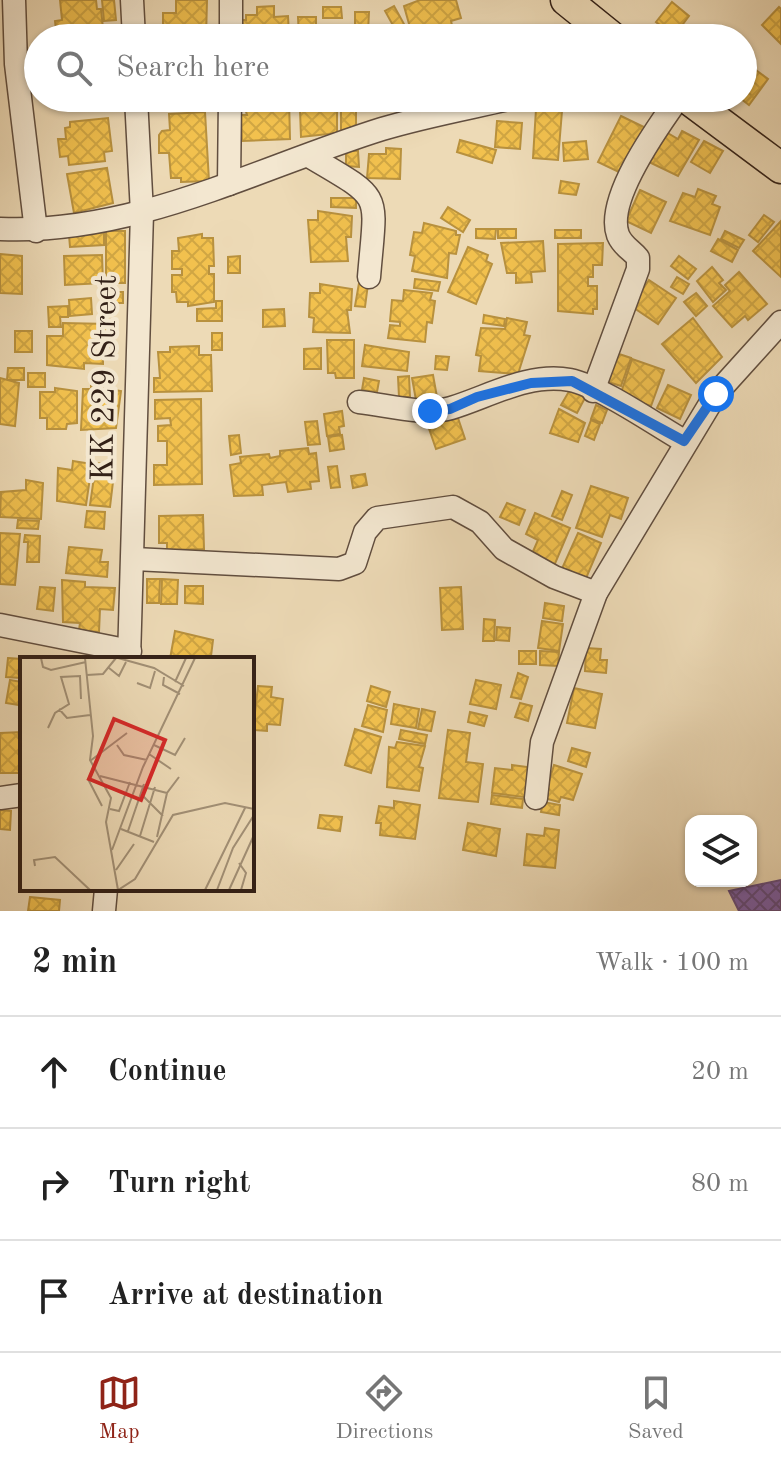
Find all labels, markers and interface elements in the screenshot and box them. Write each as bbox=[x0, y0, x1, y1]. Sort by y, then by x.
search box bbox=[24, 24, 757, 112]
icon: search bbox=[52, 46, 96, 90]
text: Search here bbox=[116, 53, 270, 83]
street label: KK 229 Street bbox=[88, 274, 124, 482]
route start bbox=[698, 376, 734, 412]
route end bbox=[412, 393, 448, 429]
inset map bbox=[20, 657, 254, 891]
map controls bbox=[685, 815, 757, 887]
button: layers bbox=[685, 815, 757, 887]
text: 2 min bbox=[32, 946, 117, 980]
text: Walk · 100 m bbox=[595, 950, 749, 976]
icon: ahead bbox=[32, 1050, 76, 1094]
text: Continue bbox=[108, 1057, 227, 1087]
text: 20 m bbox=[691, 1059, 749, 1085]
icon: right bbox=[32, 1162, 76, 1206]
text: Turn right bbox=[108, 1169, 250, 1199]
text: 80 m bbox=[691, 1171, 749, 1197]
icon: arrive bbox=[32, 1274, 76, 1318]
text: Arrive at destination bbox=[108, 1281, 383, 1311]
tab: Map bbox=[97, 1371, 141, 1446]
tab: Directions bbox=[336, 1371, 433, 1446]
tab: Saved bbox=[628, 1371, 684, 1446]

